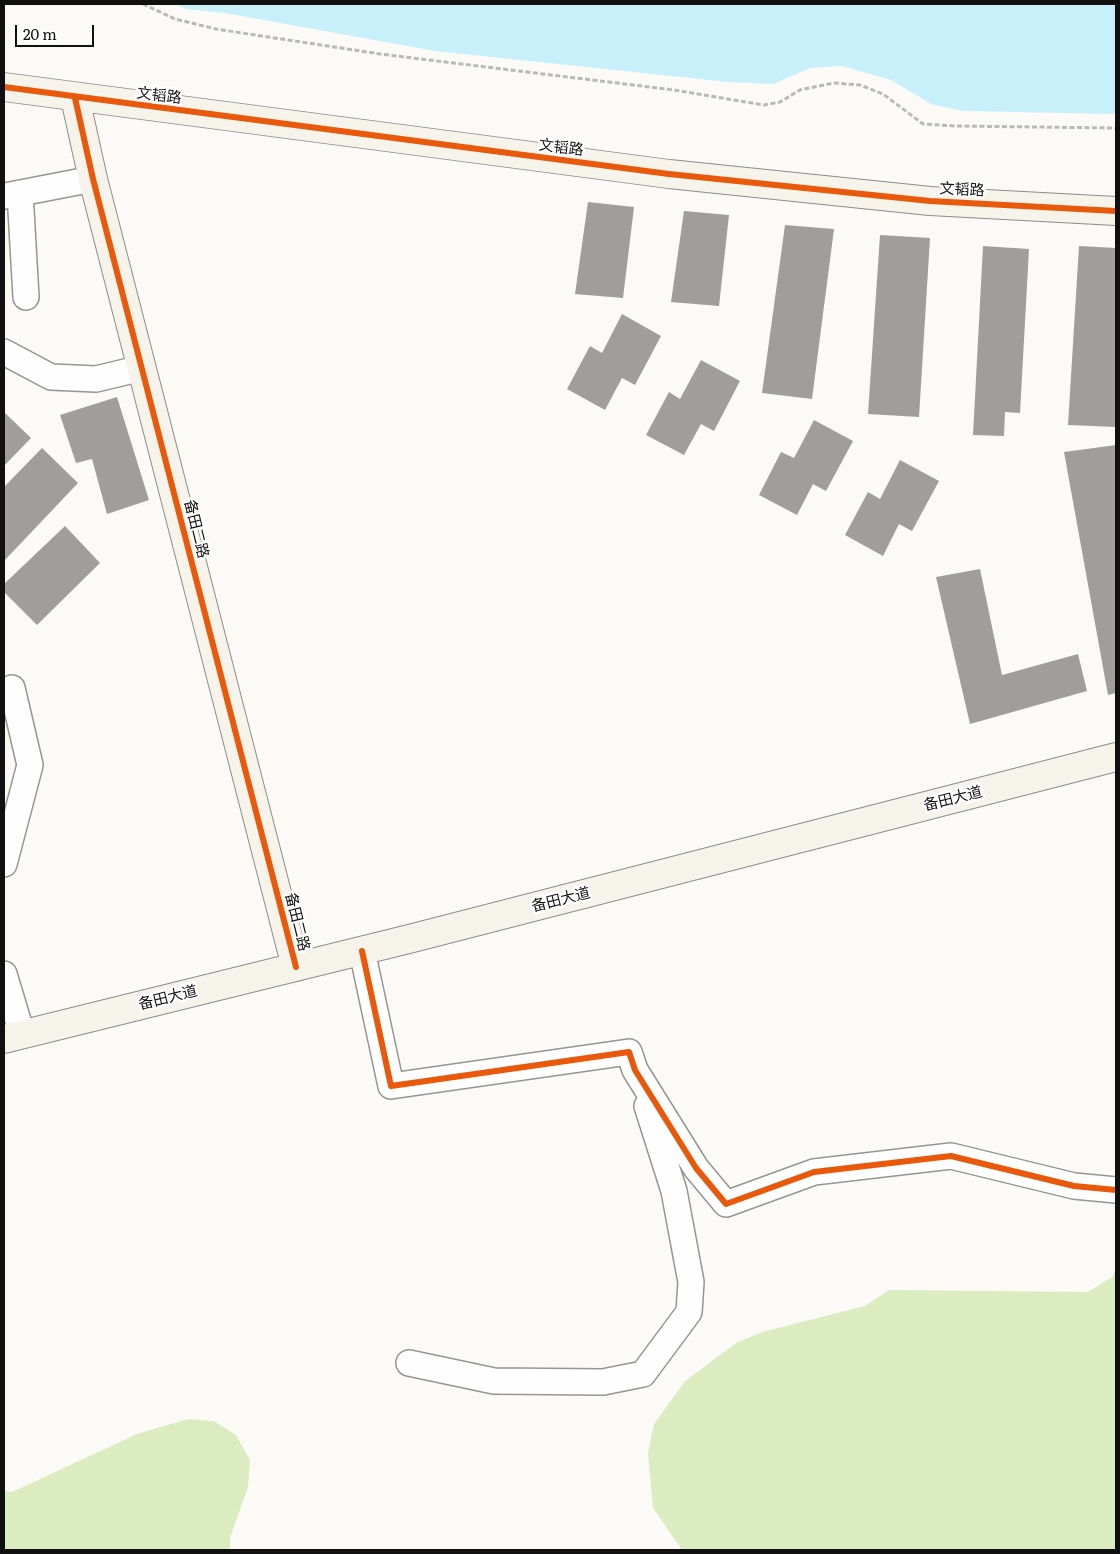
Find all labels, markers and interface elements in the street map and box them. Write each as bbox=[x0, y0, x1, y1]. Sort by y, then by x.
scale bar bbox=[18, 15, 96, 47]
text: 20 m bbox=[23, 22, 57, 45]
street label: 文韬路 bbox=[136, 84, 182, 108]
street label: 文韬路 bbox=[538, 136, 584, 160]
street label: 文韬路 bbox=[939, 180, 985, 200]
street label: 备田二路 bbox=[180, 498, 212, 560]
street label: 备田大道 bbox=[922, 783, 984, 815]
street label: 备田大道 bbox=[530, 884, 592, 916]
street label: 备田二路 bbox=[281, 891, 313, 953]
street label: 备田大道 bbox=[137, 982, 199, 1014]

